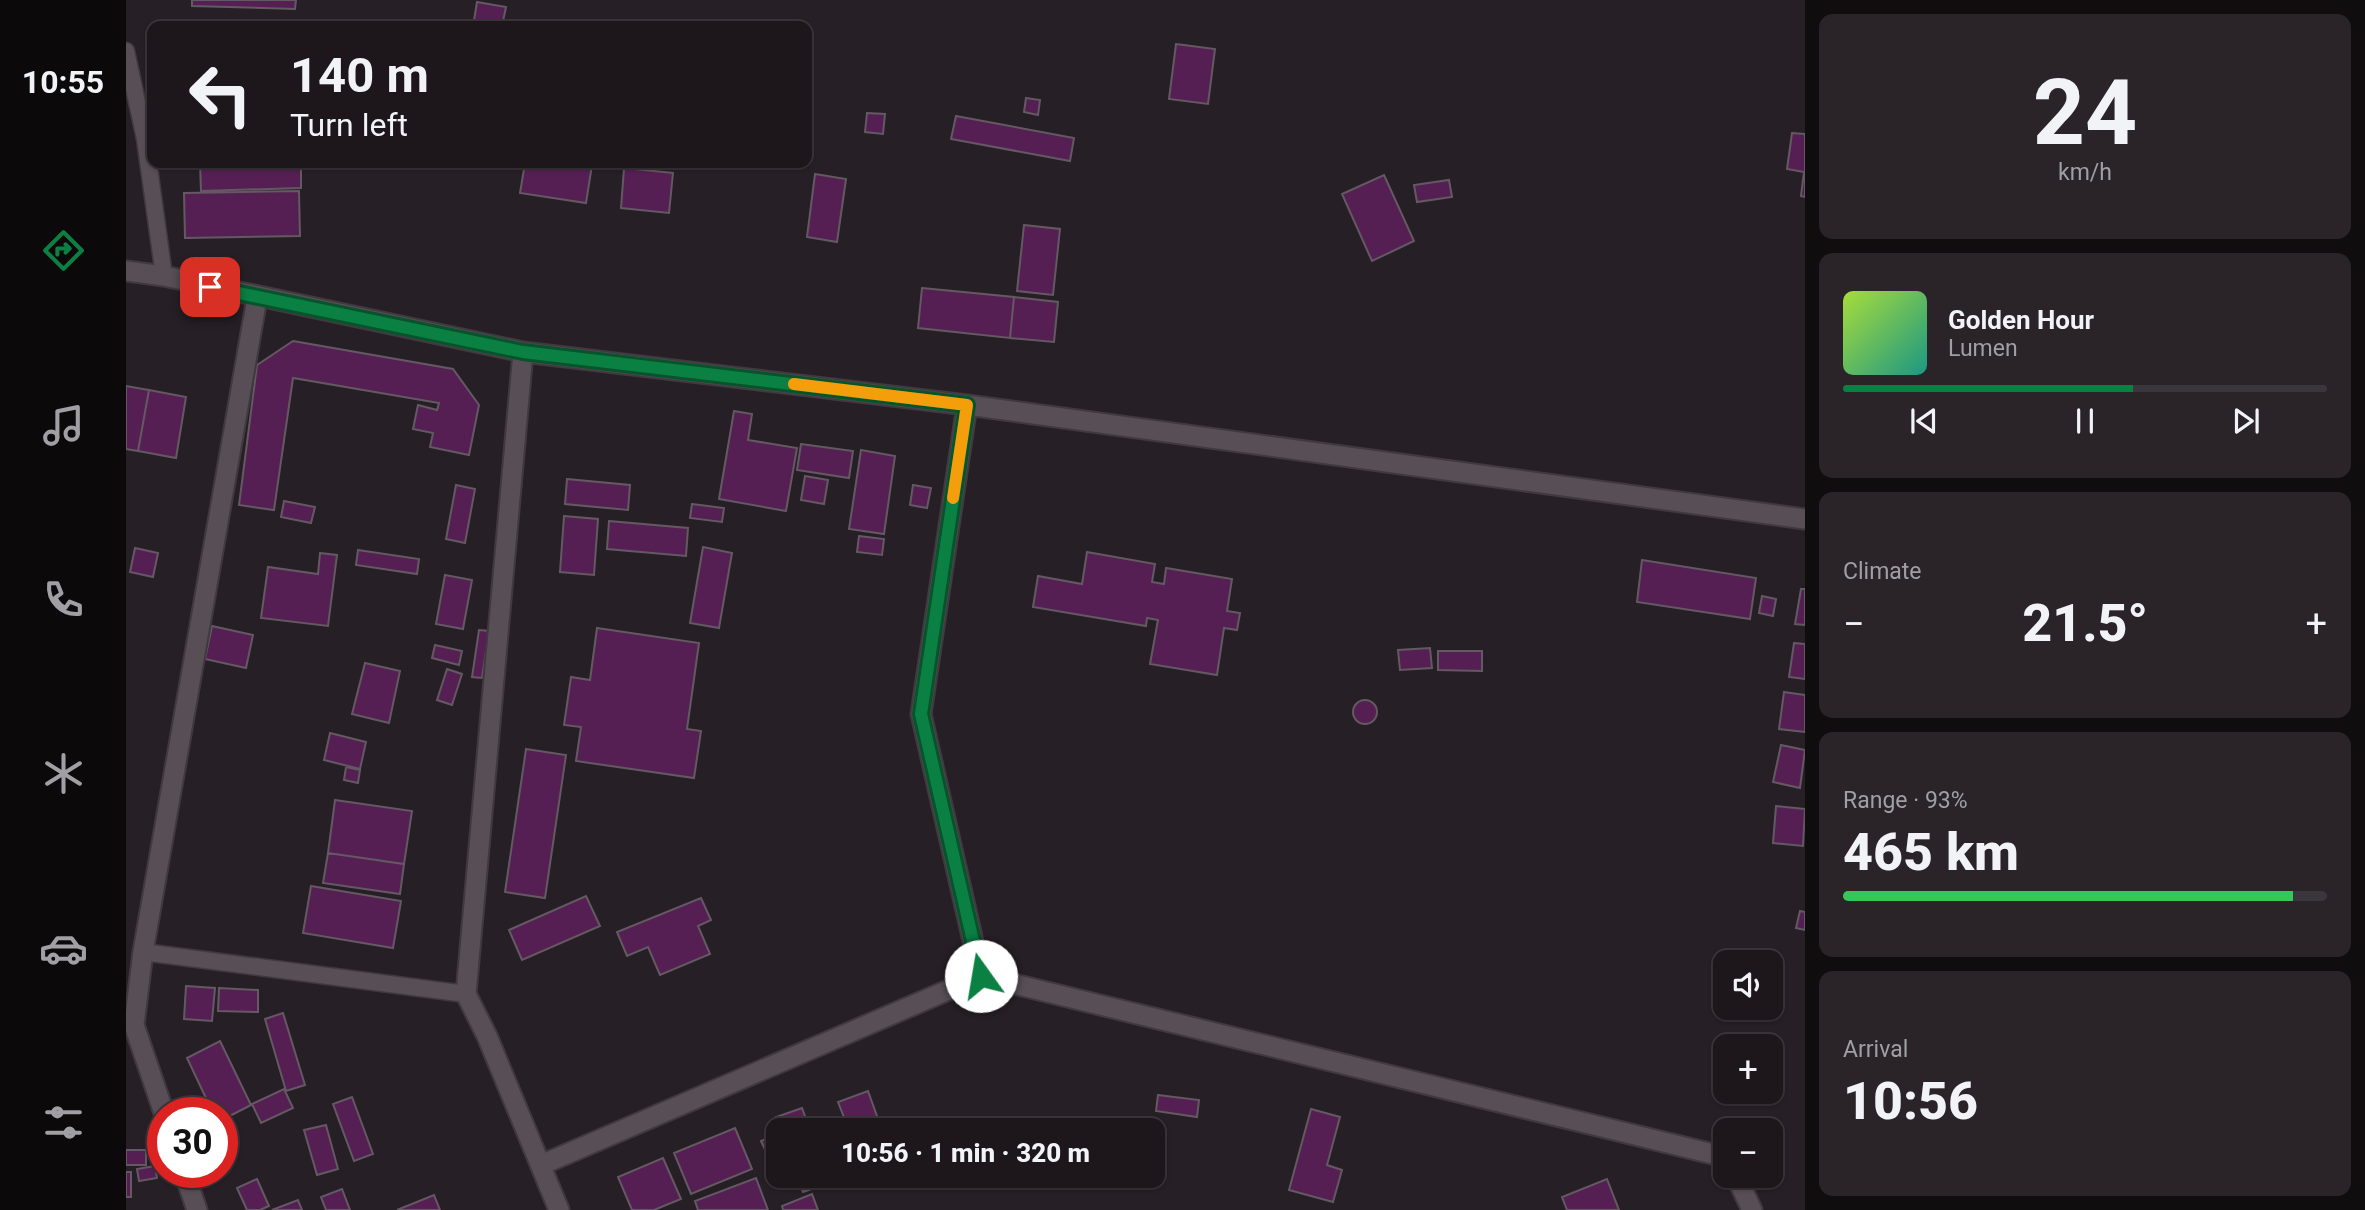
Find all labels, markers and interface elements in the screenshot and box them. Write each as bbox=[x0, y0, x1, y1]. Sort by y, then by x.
text: 140 m bbox=[290, 47, 429, 104]
icon: left bbox=[175, 49, 266, 140]
text: 24 bbox=[2033, 60, 2137, 166]
text: 10:55 bbox=[22, 63, 104, 101]
text: Turn left bbox=[290, 106, 408, 144]
text: km/h bbox=[2058, 159, 2112, 186]
icon: directions bbox=[39, 226, 88, 275]
pin bbox=[180, 257, 240, 317]
icon: arrive bbox=[191, 268, 229, 306]
text: Golden Hour bbox=[1948, 305, 2094, 335]
text: Lumen bbox=[1948, 335, 2018, 362]
icon: music bbox=[39, 401, 88, 450]
icon: previous bbox=[1905, 402, 1943, 440]
icon: pause bbox=[2066, 402, 2104, 440]
icon: next bbox=[2227, 402, 2265, 440]
text: Climate bbox=[1843, 558, 1922, 585]
icon: phone bbox=[39, 575, 88, 624]
text: 21.5° bbox=[2022, 593, 2148, 654]
text: − bbox=[1843, 602, 1865, 646]
text: + bbox=[2305, 602, 2327, 646]
icon: climate bbox=[39, 749, 88, 798]
text: Range · 93% bbox=[1843, 787, 1968, 814]
text: 465 km bbox=[1843, 822, 2019, 883]
icon: car bbox=[39, 924, 88, 973]
position arrow bbox=[944, 939, 1018, 1013]
map controls bbox=[1713, 950, 1783, 1188]
button: sound bbox=[1713, 950, 1783, 1020]
button: + bbox=[1713, 1034, 1783, 1104]
text: Arrival bbox=[1843, 1036, 1908, 1063]
text: 10:56 bbox=[1843, 1071, 1978, 1132]
speed limit sign: 30 bbox=[147, 1097, 238, 1188]
icon: filters bbox=[39, 1098, 88, 1147]
button: − bbox=[1713, 1118, 1783, 1188]
text: 10:56 · 1 min · 320 m bbox=[841, 1138, 1090, 1168]

